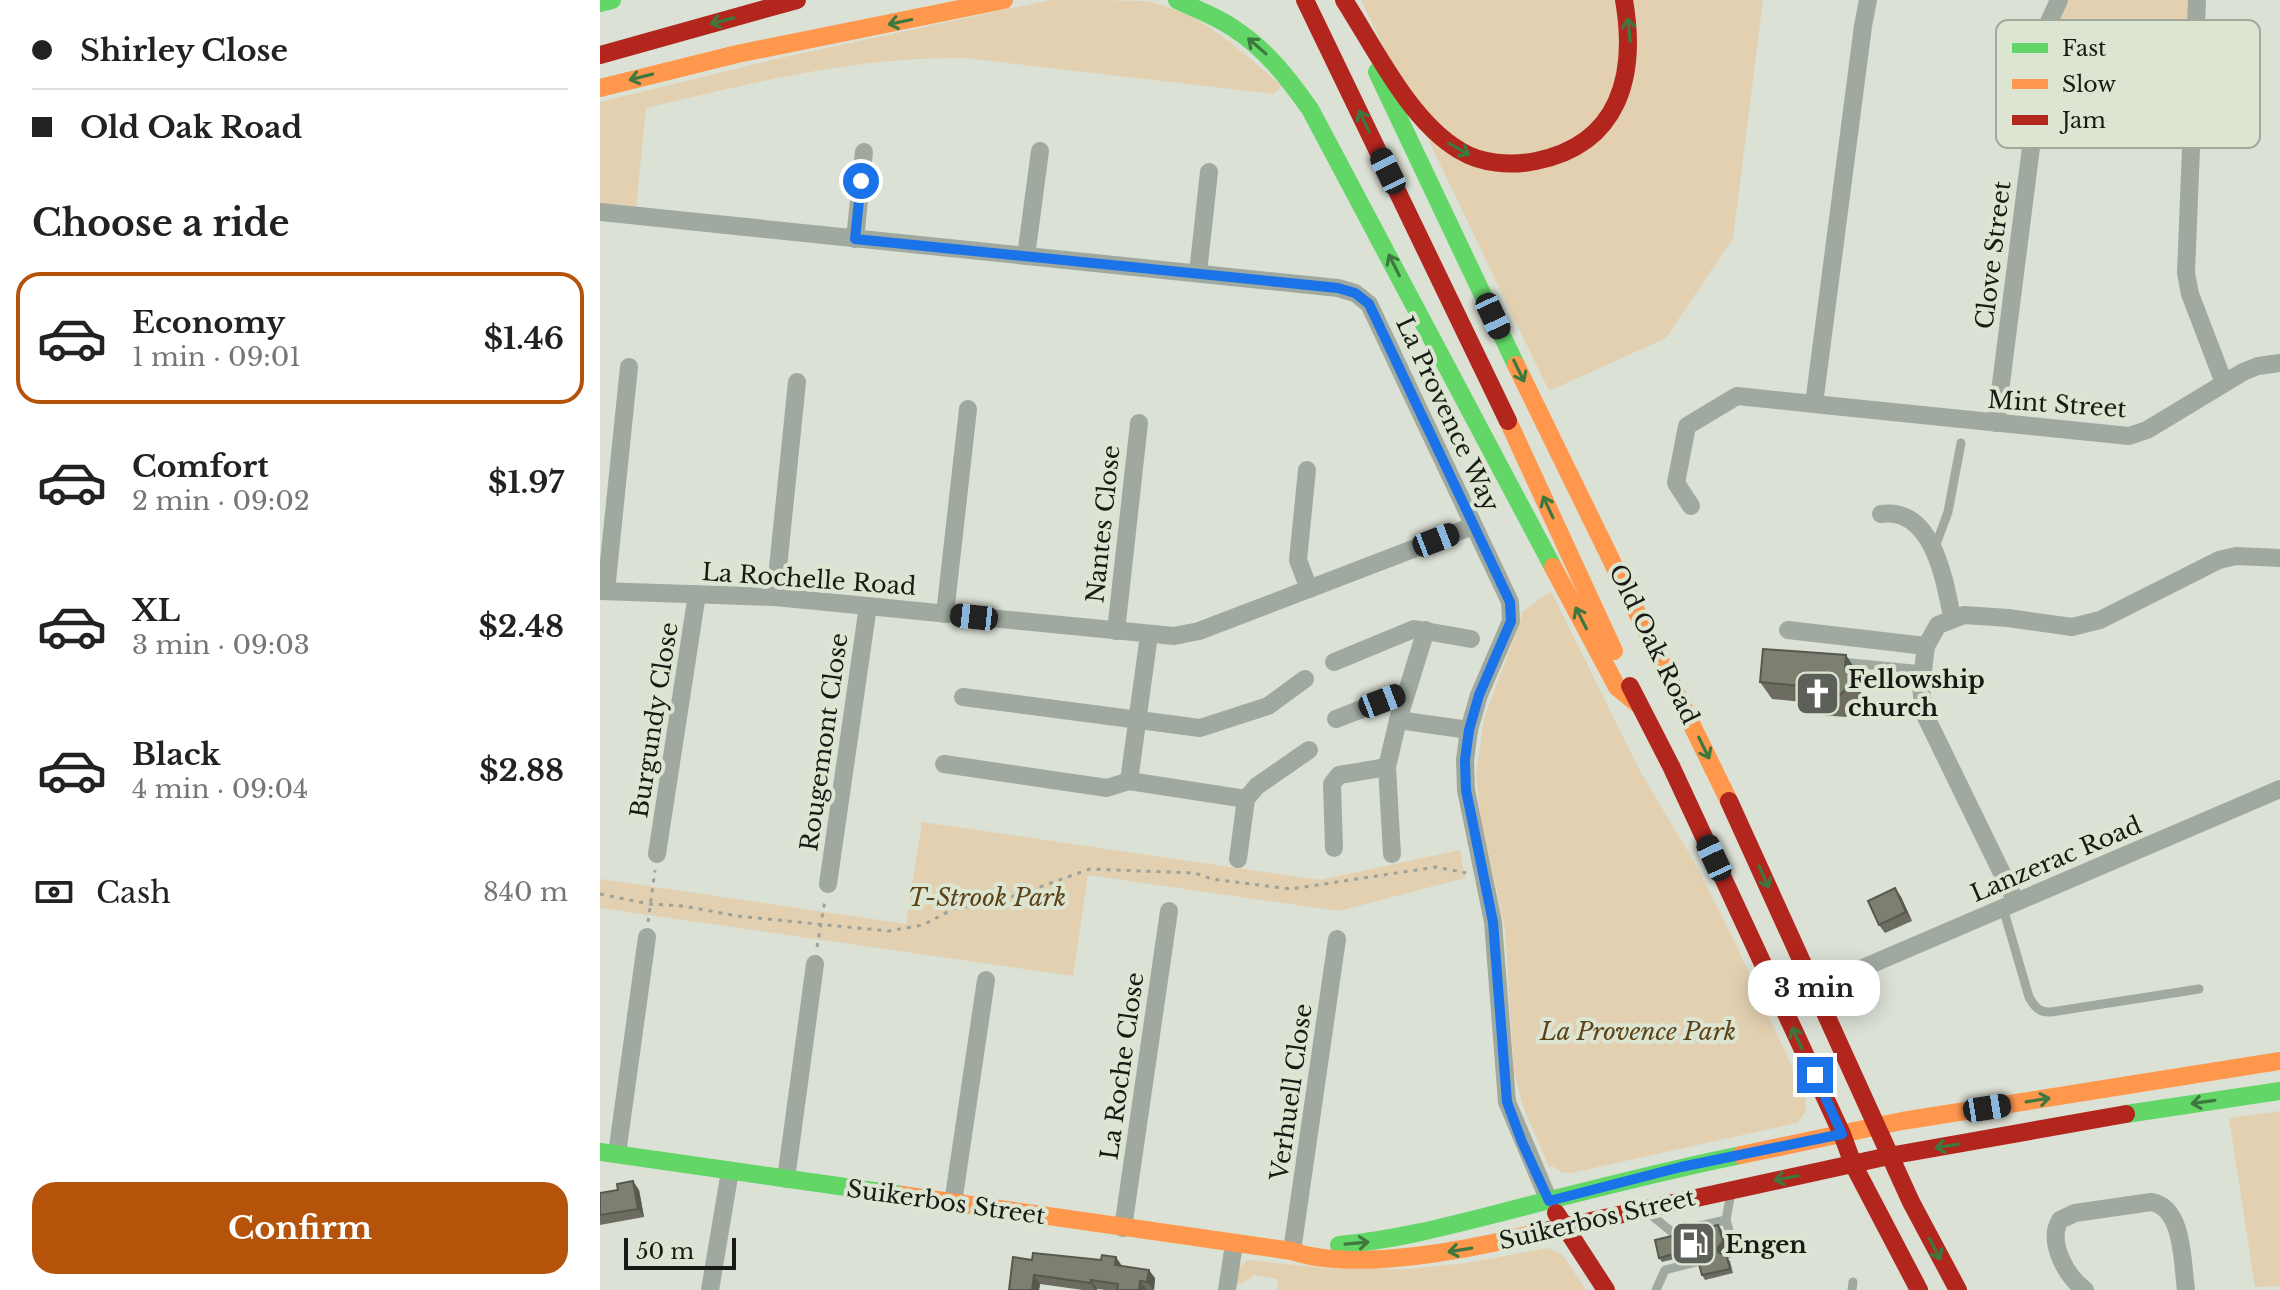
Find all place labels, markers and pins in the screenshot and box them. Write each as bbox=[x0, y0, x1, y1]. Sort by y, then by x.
place label: Fellowship church bbox=[1848, 665, 1985, 722]
church icon: Fellowship church bbox=[1793, 669, 1841, 717]
fuel station icon: Engen bbox=[1670, 1220, 1718, 1268]
place label: Engen bbox=[1725, 1230, 1807, 1259]

